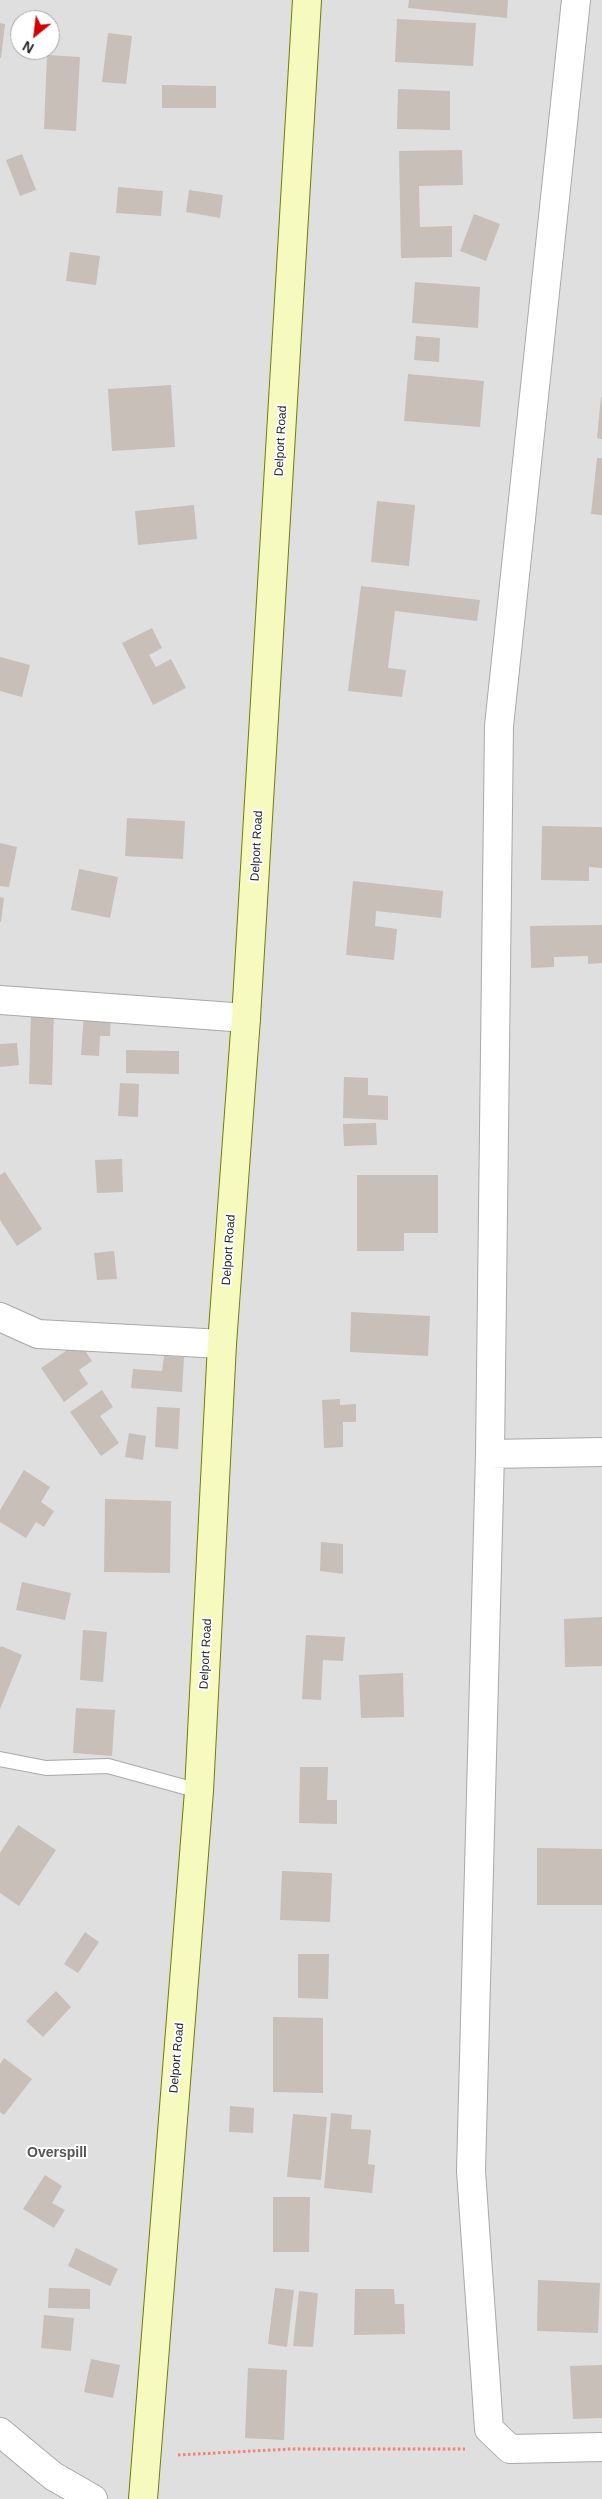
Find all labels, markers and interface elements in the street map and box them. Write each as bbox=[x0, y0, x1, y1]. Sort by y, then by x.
north arrow bbox=[10, 10, 60, 60]
text: N bbox=[20, 38, 37, 57]
street label: Delport Road bbox=[272, 405, 290, 477]
street label: Delport Road bbox=[248, 810, 266, 882]
street label: Delport Road bbox=[219, 1214, 239, 1286]
street label: Delport Road bbox=[197, 1618, 215, 1690]
street label: Delport Road bbox=[167, 2022, 187, 2094]
district label: Overspill bbox=[27, 2145, 87, 2161]

